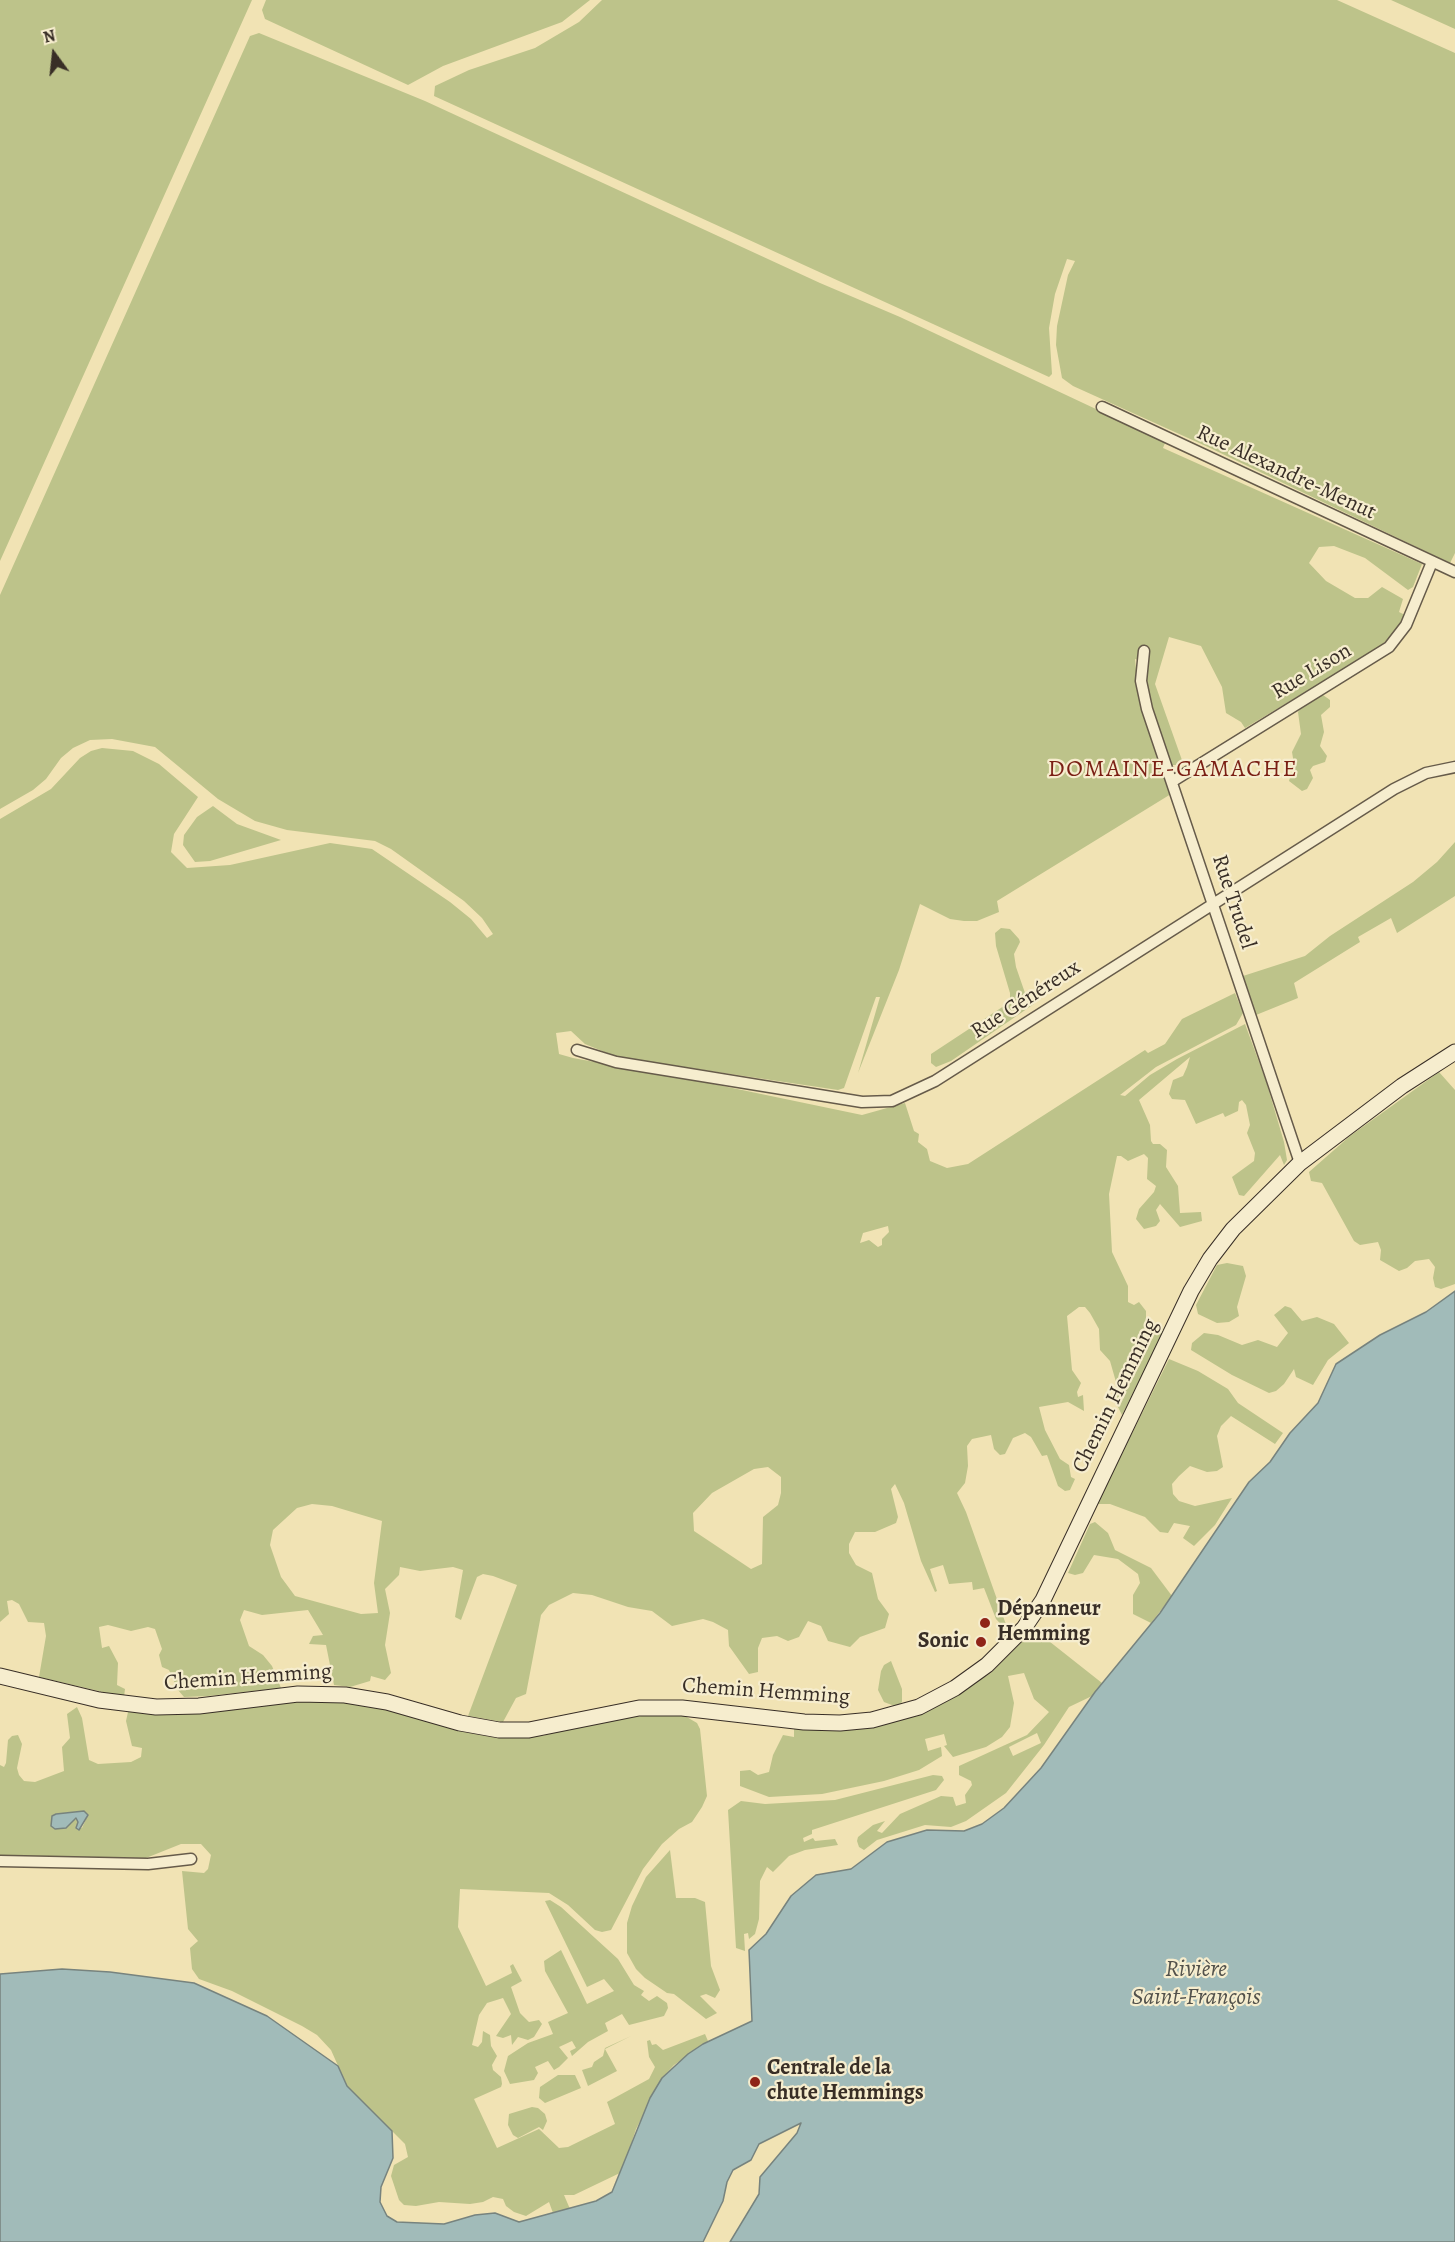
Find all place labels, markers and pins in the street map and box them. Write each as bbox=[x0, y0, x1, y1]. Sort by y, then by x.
place label: Dépanneur Hemming bbox=[997, 1597, 1101, 1648]
marker: Dépanneur Hemming bbox=[978, 1616, 992, 1630]
place label: Sonic bbox=[918, 1629, 969, 1655]
marker: Sonic bbox=[974, 1635, 988, 1649]
place label: Centrale de la chute Hemmings bbox=[767, 2056, 924, 2108]
marker: Centrale de la chute Hemmings bbox=[748, 2075, 762, 2089]

